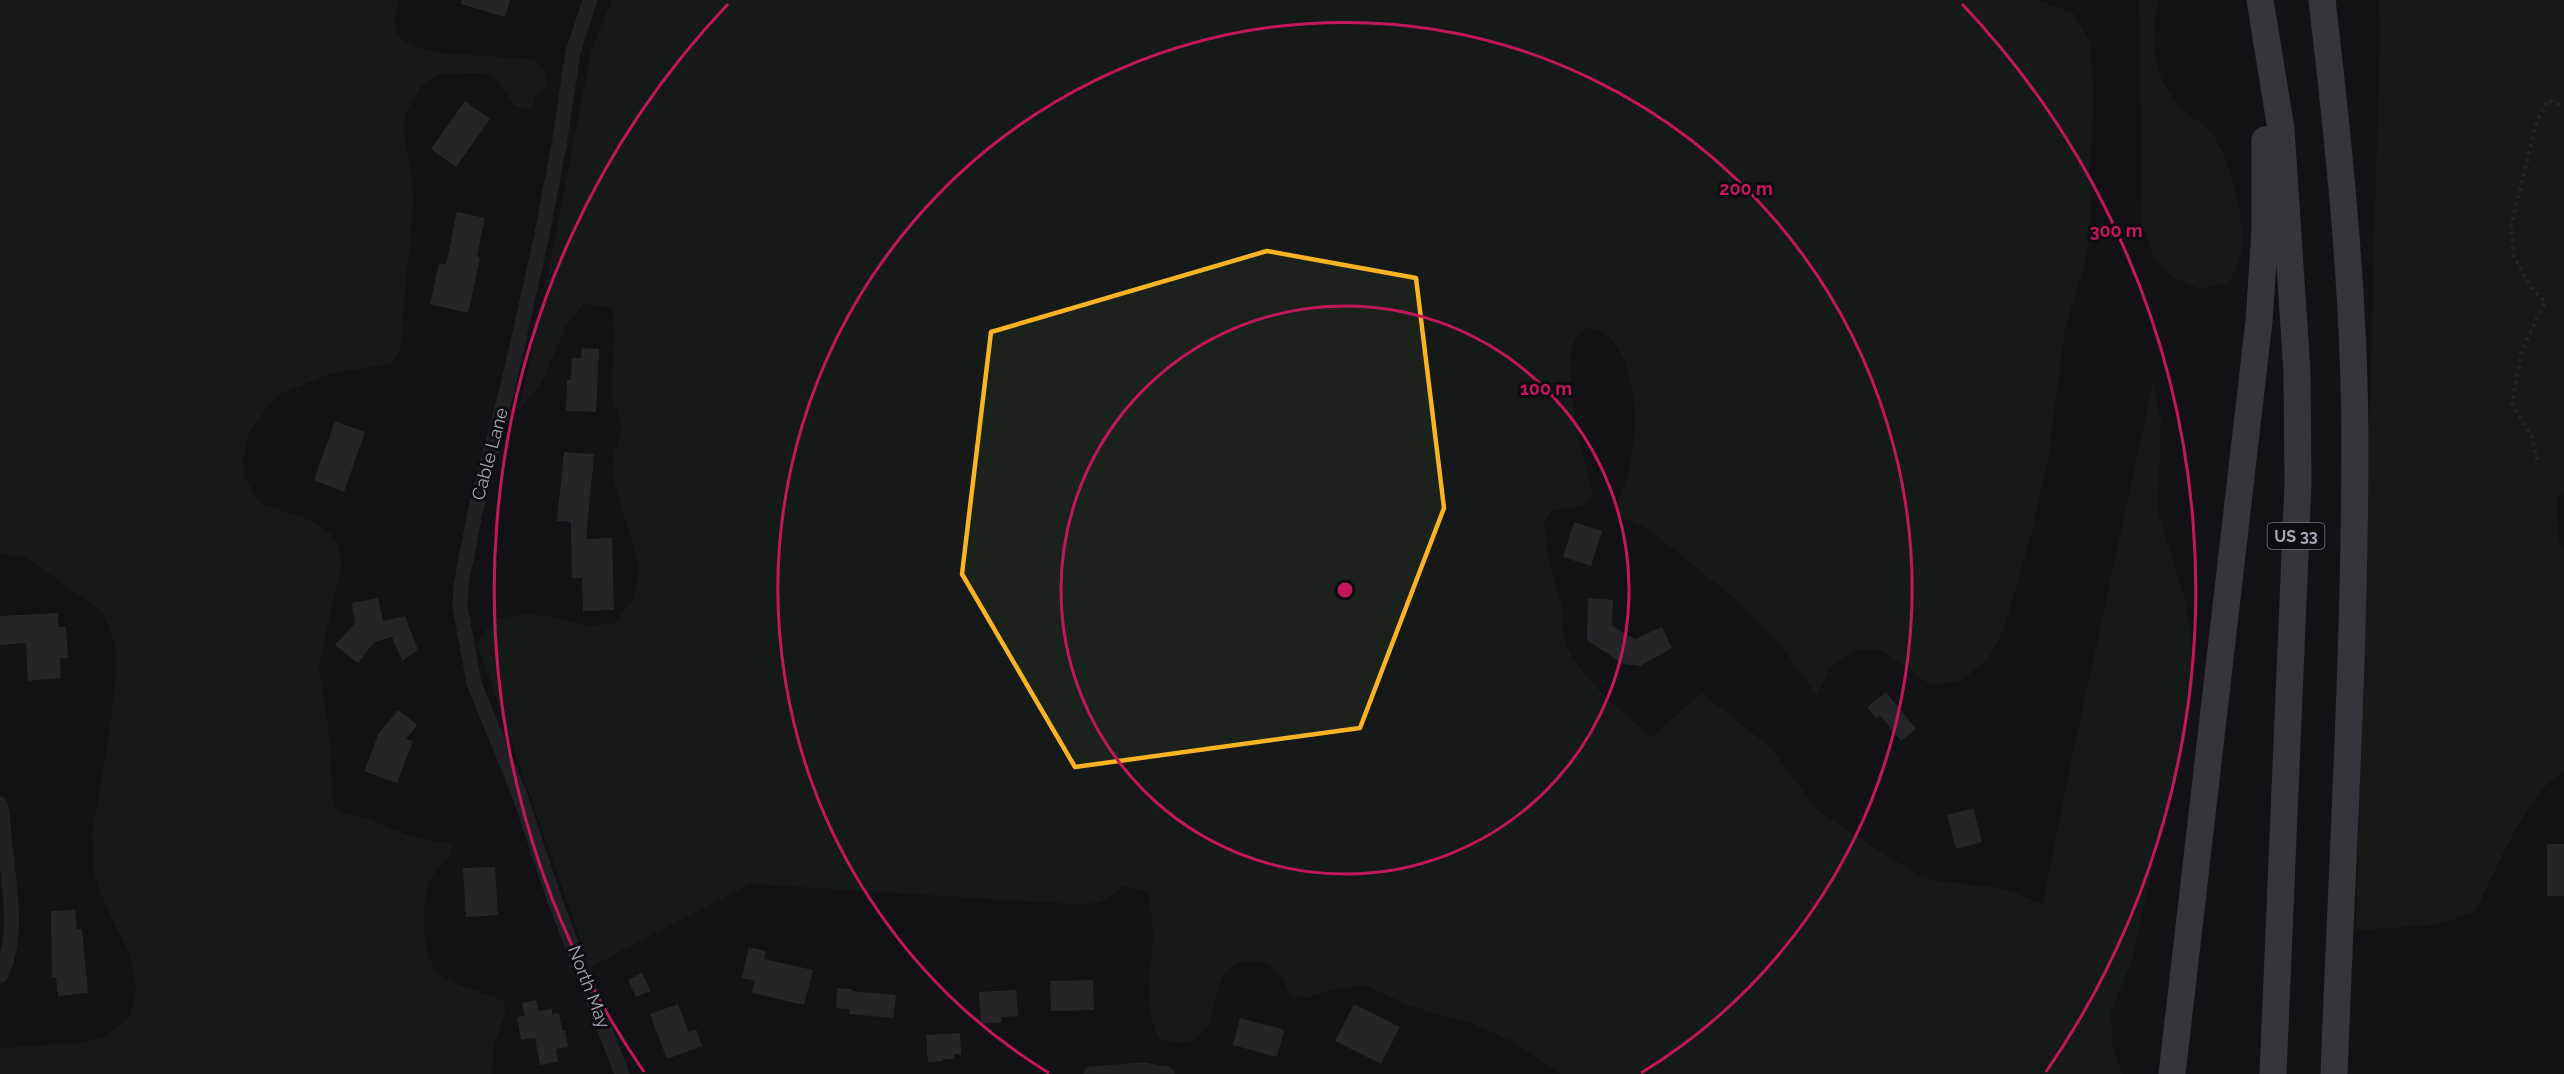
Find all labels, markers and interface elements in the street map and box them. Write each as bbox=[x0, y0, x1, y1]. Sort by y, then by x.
text: 200 m bbox=[1719, 178, 1773, 199]
text: 300 m bbox=[2089, 220, 2143, 241]
text: 100 m bbox=[1520, 378, 1572, 399]
street label: Cable Lane bbox=[467, 405, 512, 502]
road number: US 33 bbox=[2268, 523, 2324, 549]
centre of rings bbox=[1335, 580, 1355, 600]
street label: North May bbox=[564, 943, 615, 1031]

